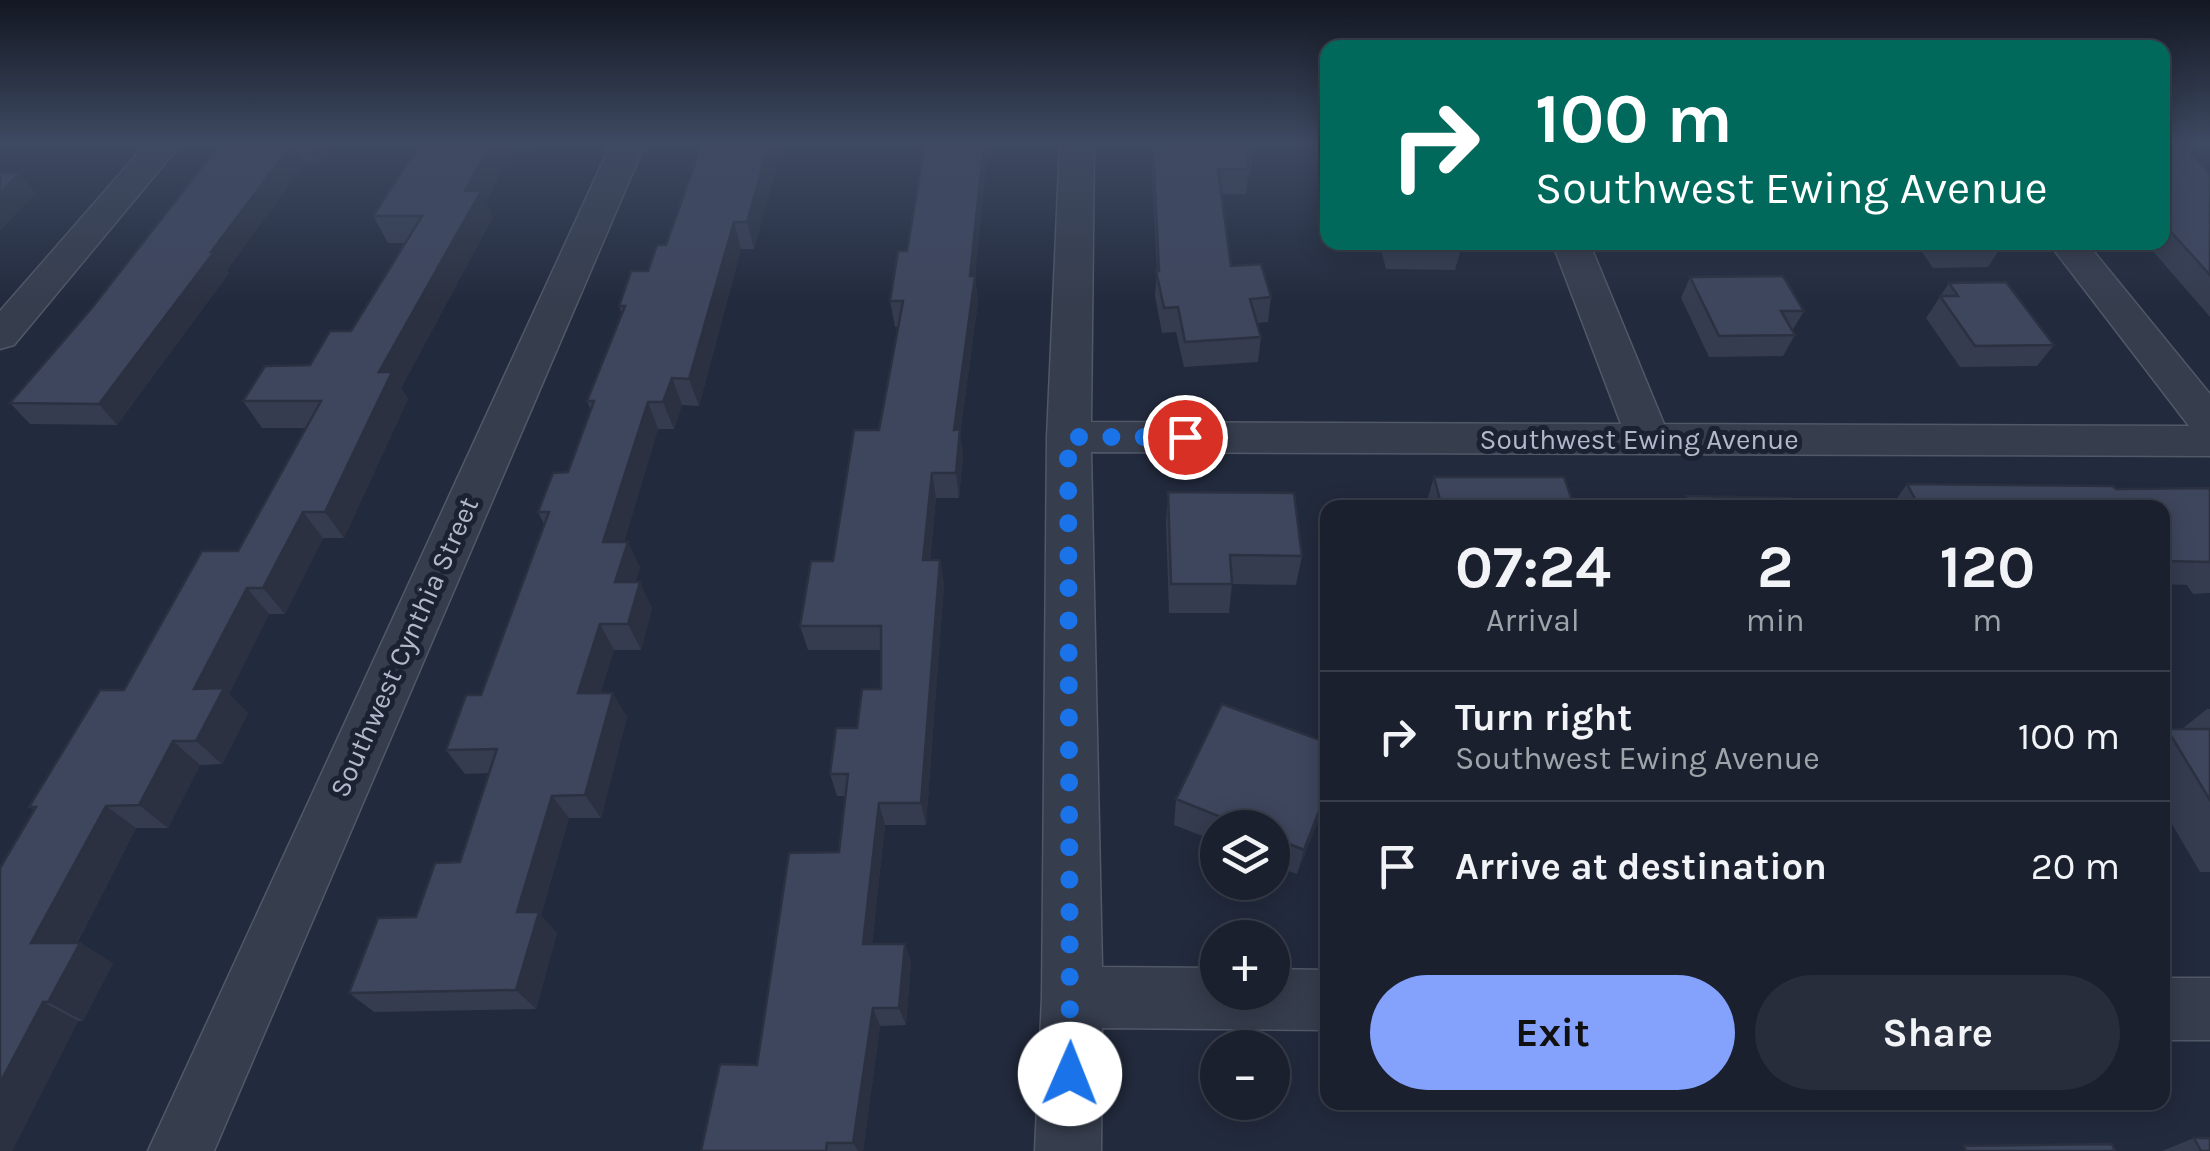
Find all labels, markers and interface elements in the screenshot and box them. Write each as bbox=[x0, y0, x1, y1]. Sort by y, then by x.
text: 100 m bbox=[1535, 78, 1733, 160]
icon: right bbox=[1370, 80, 1500, 210]
text: Southwest Ewing Avenue bbox=[1535, 162, 2048, 214]
pin bbox=[1143, 395, 1228, 480]
icon: arrive bbox=[1158, 410, 1213, 465]
street label: Southwest Ewing Avenue bbox=[1479, 423, 1799, 456]
street label: Southwest Cynthia Street bbox=[323, 492, 485, 802]
text: 07:24 bbox=[1455, 532, 1611, 602]
text: 2 bbox=[1757, 532, 1793, 602]
text: 120 bbox=[1939, 532, 2035, 602]
text: Arrival bbox=[1486, 602, 1580, 639]
text: min bbox=[1746, 602, 1805, 639]
text: m bbox=[1972, 602, 2002, 639]
text: Turn right bbox=[1455, 695, 1632, 740]
icon: right bbox=[1370, 709, 1425, 764]
text: 100 m bbox=[2018, 714, 2120, 759]
text: Southwest Ewing Avenue bbox=[1455, 740, 1820, 777]
map controls bbox=[1200, 810, 1290, 1120]
button: layers bbox=[1200, 810, 1290, 900]
icon: arrive bbox=[1370, 839, 1425, 894]
text: Arrive at destination bbox=[1455, 844, 1827, 889]
text: 20 m bbox=[2031, 844, 2120, 889]
button: + bbox=[1200, 920, 1290, 1010]
button: Exit bbox=[1370, 975, 1735, 1090]
button: Share bbox=[1755, 975, 2120, 1090]
position arrow bbox=[1018, 1022, 1122, 1126]
button: − bbox=[1200, 1030, 1290, 1120]

